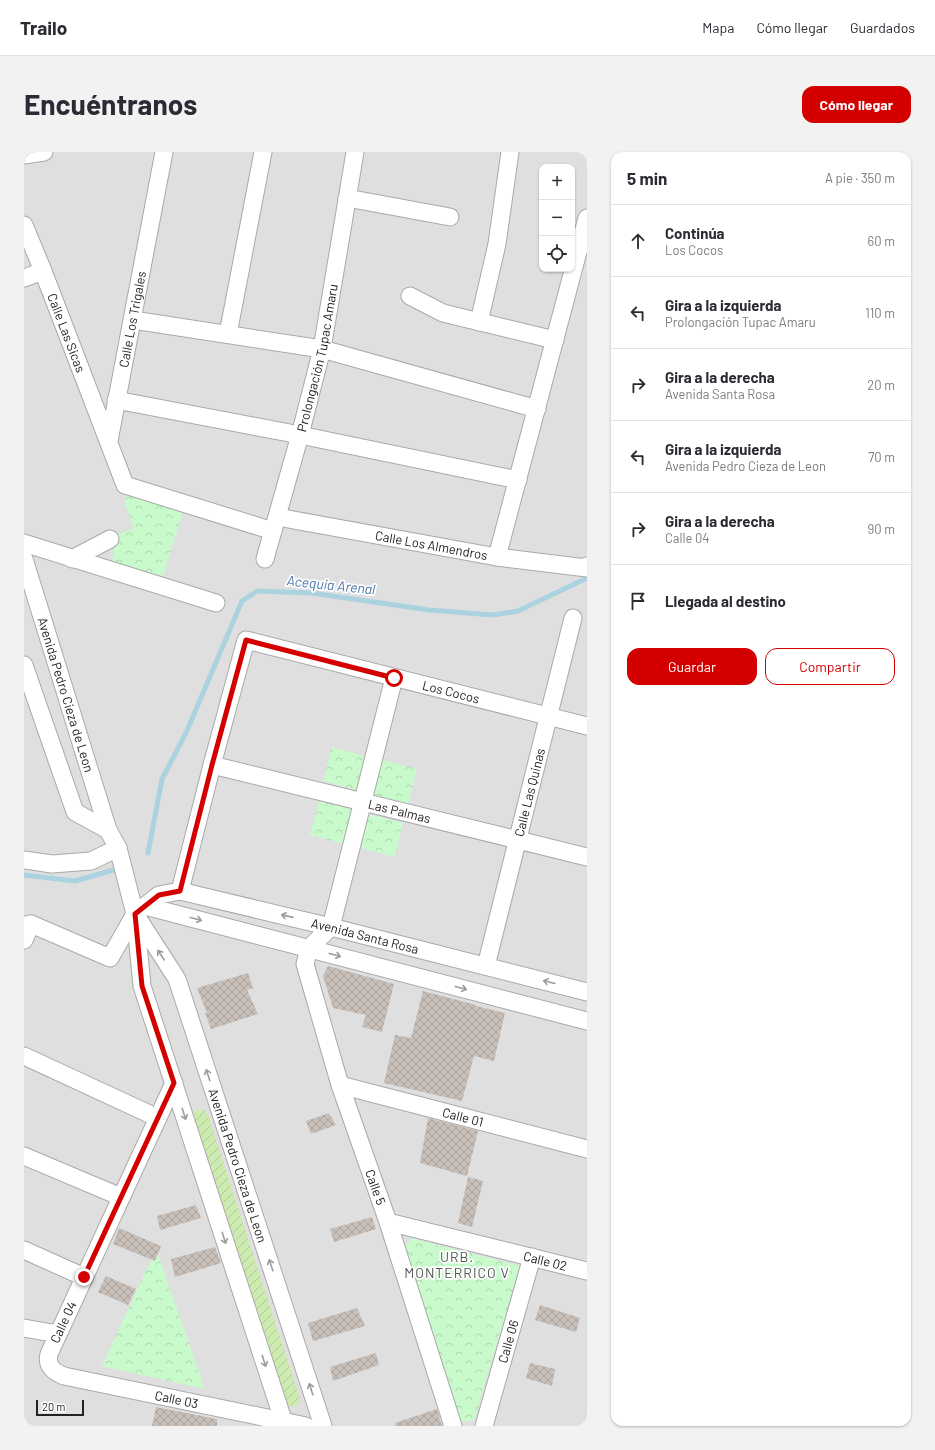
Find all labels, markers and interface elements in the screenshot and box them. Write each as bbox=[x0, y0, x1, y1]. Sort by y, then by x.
text: Trailo bbox=[20, 16, 67, 39]
text: Mapa bbox=[702, 19, 734, 36]
text: Cómo llegar bbox=[756, 19, 828, 36]
text: Guardados bbox=[850, 19, 915, 36]
button: Cómo llegar bbox=[802, 86, 911, 123]
text: Encuéntranos bbox=[24, 87, 197, 121]
map controls bbox=[539, 164, 575, 272]
button: + bbox=[539, 164, 575, 200]
text: 5 min bbox=[627, 168, 667, 188]
text: A pie · 350 m bbox=[825, 170, 895, 186]
button: − bbox=[539, 200, 575, 236]
text: Continúa bbox=[665, 224, 725, 242]
icon: ahead bbox=[627, 230, 649, 252]
text: 60 m bbox=[868, 233, 895, 249]
button: locate bbox=[539, 236, 575, 272]
text: Los Cocos bbox=[665, 242, 723, 258]
street label: Calle Los Trigales bbox=[115, 270, 149, 369]
street label: Prolongación Tupac Amaru bbox=[293, 283, 341, 433]
street label: Calle Las Sicas bbox=[44, 291, 89, 375]
text: Gira a la izquierda bbox=[665, 296, 781, 314]
icon: left bbox=[627, 302, 649, 324]
text: 110 m bbox=[865, 305, 895, 321]
text: Prolongación Tupac Amaru bbox=[665, 314, 816, 330]
text: Gira a la derecha bbox=[665, 368, 775, 386]
icon: right bbox=[627, 374, 649, 396]
text: 20 m bbox=[867, 377, 895, 393]
text: Avenida Santa Rosa bbox=[665, 386, 775, 402]
text: Gira a la izquierda bbox=[665, 440, 781, 458]
icon: left bbox=[627, 446, 649, 468]
text: 70 m bbox=[868, 449, 895, 465]
text: Avenida Pedro Cieza de Leon bbox=[665, 458, 826, 474]
text: Gira a la derecha bbox=[665, 512, 775, 530]
icon: right bbox=[627, 518, 649, 540]
text: 90 m bbox=[868, 521, 895, 537]
street label: Calle Los Almendros bbox=[374, 527, 489, 563]
text: Calle 04 bbox=[665, 530, 709, 546]
water label: Acequia Arenal bbox=[286, 571, 376, 598]
icon: arrive bbox=[627, 590, 649, 612]
text: Llegada al destino bbox=[665, 592, 786, 610]
street label: Avenida Pedro Cieza de Leon bbox=[35, 615, 98, 774]
button: Guardar bbox=[627, 648, 757, 685]
button: Compartir bbox=[765, 648, 895, 685]
route start bbox=[385, 669, 403, 687]
street label: Los Cocos bbox=[421, 677, 481, 707]
street label: Calle Las Quinas bbox=[511, 746, 548, 838]
street label: Las Palmas bbox=[366, 796, 432, 826]
one-way arrow bbox=[281, 912, 294, 920]
street label: Avenida Santa Rosa bbox=[310, 915, 420, 957]
one-way arrow bbox=[189, 916, 202, 924]
one-way arrow bbox=[157, 949, 165, 961]
one-way arrow bbox=[329, 952, 342, 960]
one-way arrow bbox=[543, 978, 556, 986]
one-way arrow bbox=[454, 985, 467, 992]
one-way arrow bbox=[204, 1070, 212, 1082]
street label: Avenida Pedro Cieza de Leon bbox=[205, 1086, 271, 1245]
street label: Calle 01 bbox=[441, 1104, 485, 1130]
one-way arrow bbox=[181, 1107, 188, 1120]
street label: Calle 5 bbox=[362, 1167, 390, 1207]
one-way arrow bbox=[221, 1231, 228, 1244]
district label: URB. MONTERRICO V bbox=[404, 1248, 510, 1281]
street label: Calle 02 bbox=[522, 1248, 569, 1274]
one-way arrow bbox=[267, 1259, 274, 1272]
route end bbox=[75, 1268, 93, 1286]
street label: Calle 04 bbox=[46, 1298, 80, 1346]
street label: Calle 06 bbox=[494, 1318, 522, 1365]
one-way arrow bbox=[261, 1355, 268, 1368]
one-way arrow bbox=[307, 1383, 314, 1396]
street label: Calle 03 bbox=[153, 1387, 200, 1412]
scale bar bbox=[36, 1398, 84, 1417]
text: 20 m bbox=[42, 1400, 65, 1413]

